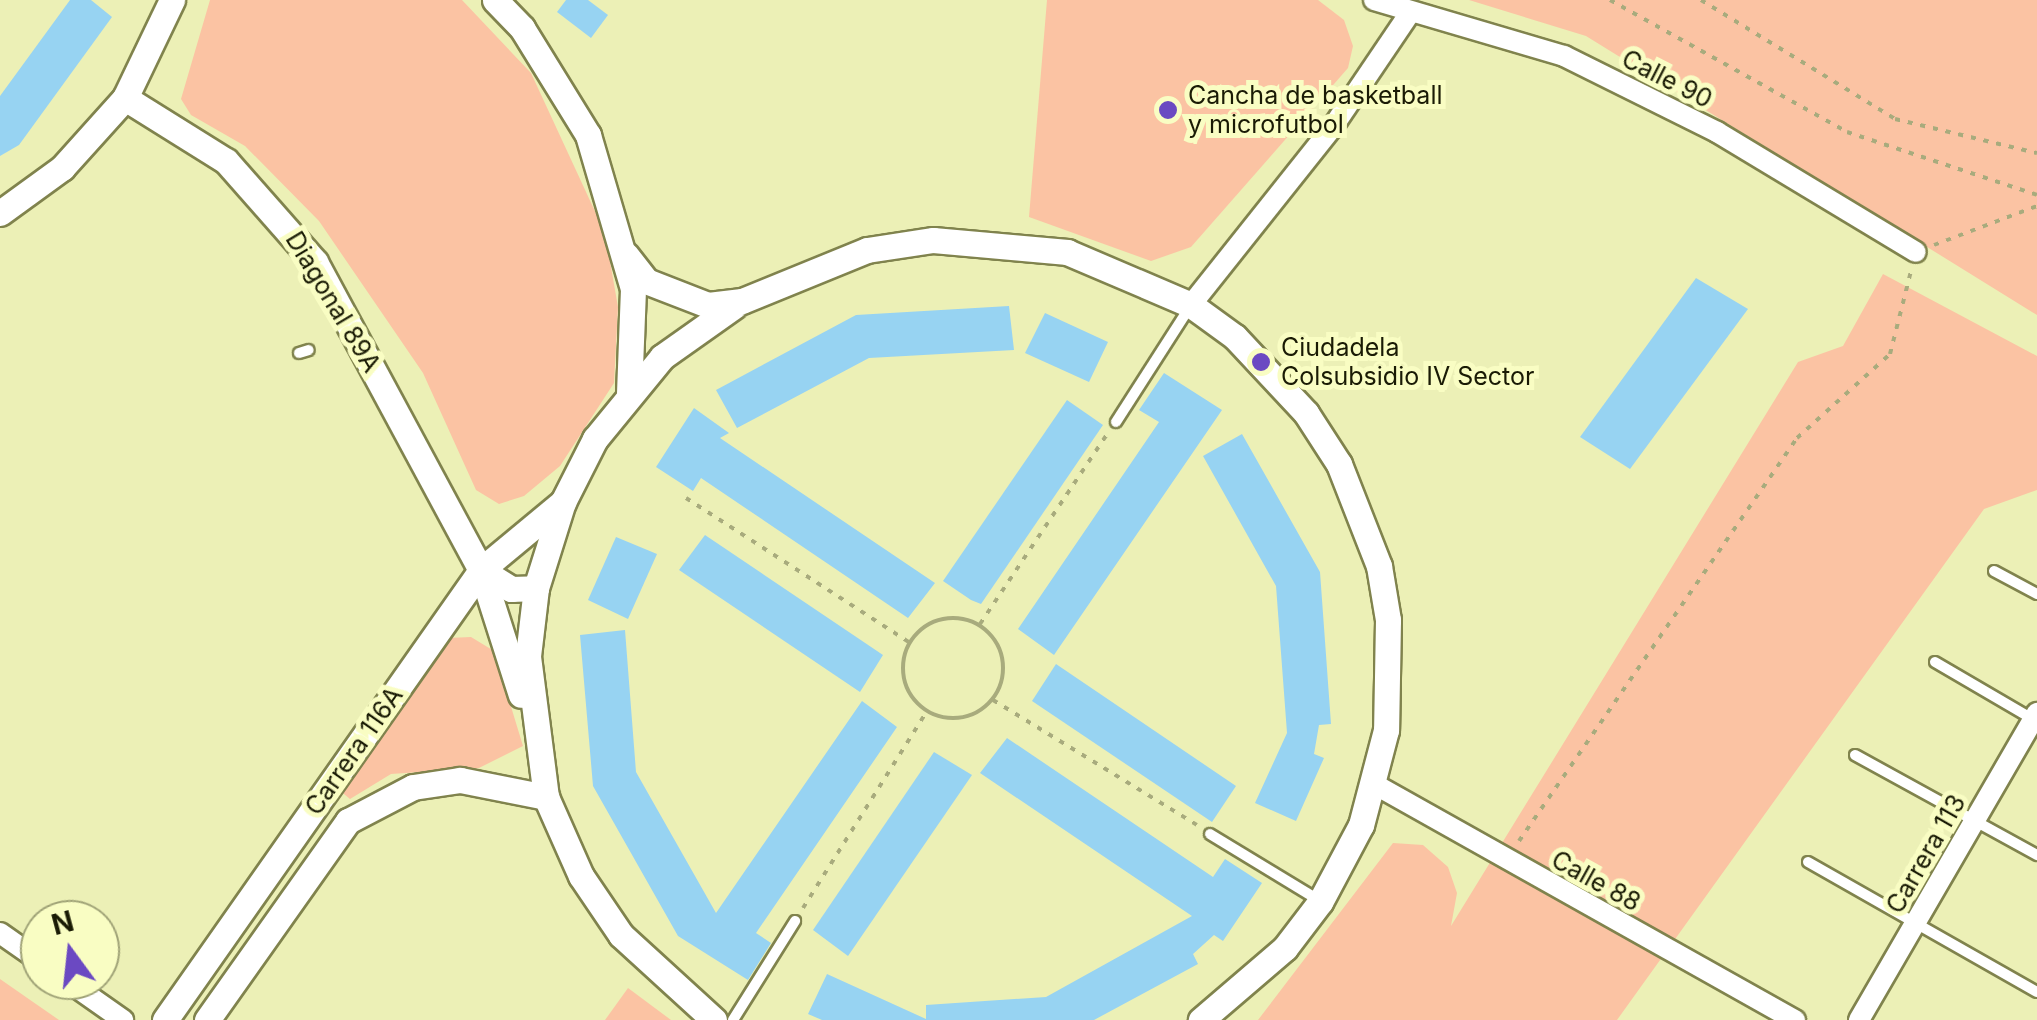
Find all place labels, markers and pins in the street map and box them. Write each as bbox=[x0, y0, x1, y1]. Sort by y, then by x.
place label: Cancha de basketball y microfutbol bbox=[1188, 81, 1443, 140]
marker: Cancha de basketball y microfutbol bbox=[1157, 99, 1179, 121]
place label: Ciudadela Colsubsidio IV Sector bbox=[1281, 333, 1534, 392]
marker: Ciudadela Colsubsidio IV Sector bbox=[1250, 351, 1272, 373]

